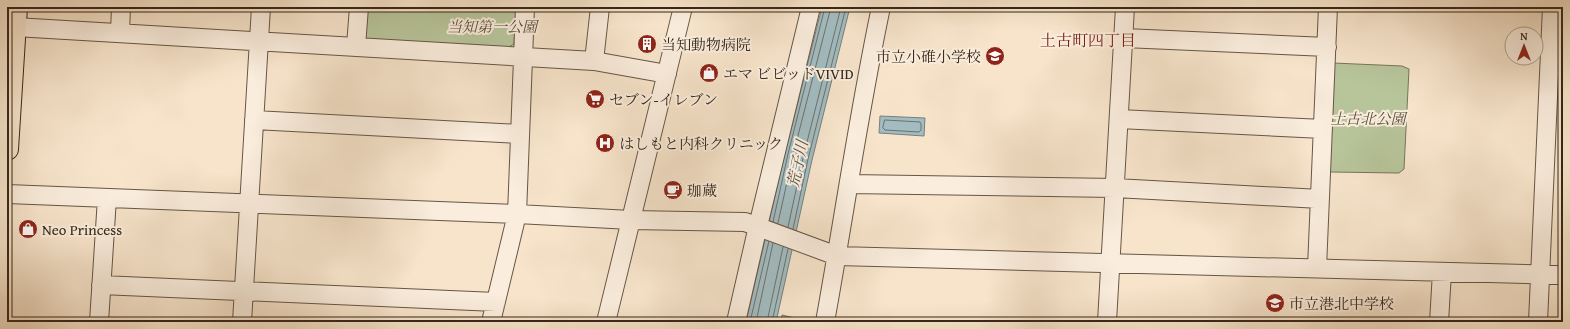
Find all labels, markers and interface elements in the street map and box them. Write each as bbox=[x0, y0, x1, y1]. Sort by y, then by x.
park label: 当知第一公園 bbox=[447, 16, 540, 37]
north arrow bbox=[1504, 26, 1544, 66]
district label: 土古町四丁目 bbox=[1040, 28, 1136, 52]
text: N bbox=[1520, 28, 1528, 44]
building icon: 当知動物病院 bbox=[636, 33, 658, 55]
place label: 当知動物病院 bbox=[661, 34, 751, 55]
school or university icon: 市立小碓小学校 bbox=[984, 45, 1006, 67]
place label: 市立小碓小学校 bbox=[876, 46, 981, 67]
shop icon: エマ ビビッドVIVID bbox=[698, 62, 720, 84]
place label: エマ ビビッドVIVID bbox=[723, 63, 854, 84]
supermarket icon: セブン-イレブン bbox=[584, 88, 606, 110]
place label: セブン-イレブン bbox=[609, 89, 718, 110]
park label: 土古北公園 bbox=[1330, 108, 1408, 129]
hospital icon: はしもと内科クリニック bbox=[594, 132, 616, 154]
place label: はしもと内科クリニック bbox=[619, 133, 783, 154]
water label: 荒子川 bbox=[780, 136, 814, 190]
cafe icon: 珈蔵 bbox=[662, 179, 684, 201]
place label: 珈蔵 bbox=[687, 180, 717, 201]
shop icon: Neo Princess bbox=[17, 218, 39, 240]
place label: Neo Princess bbox=[42, 219, 122, 240]
school or university icon: 市立港北中学校 bbox=[1264, 292, 1286, 314]
place label: 市立港北中学校 bbox=[1289, 293, 1394, 314]

